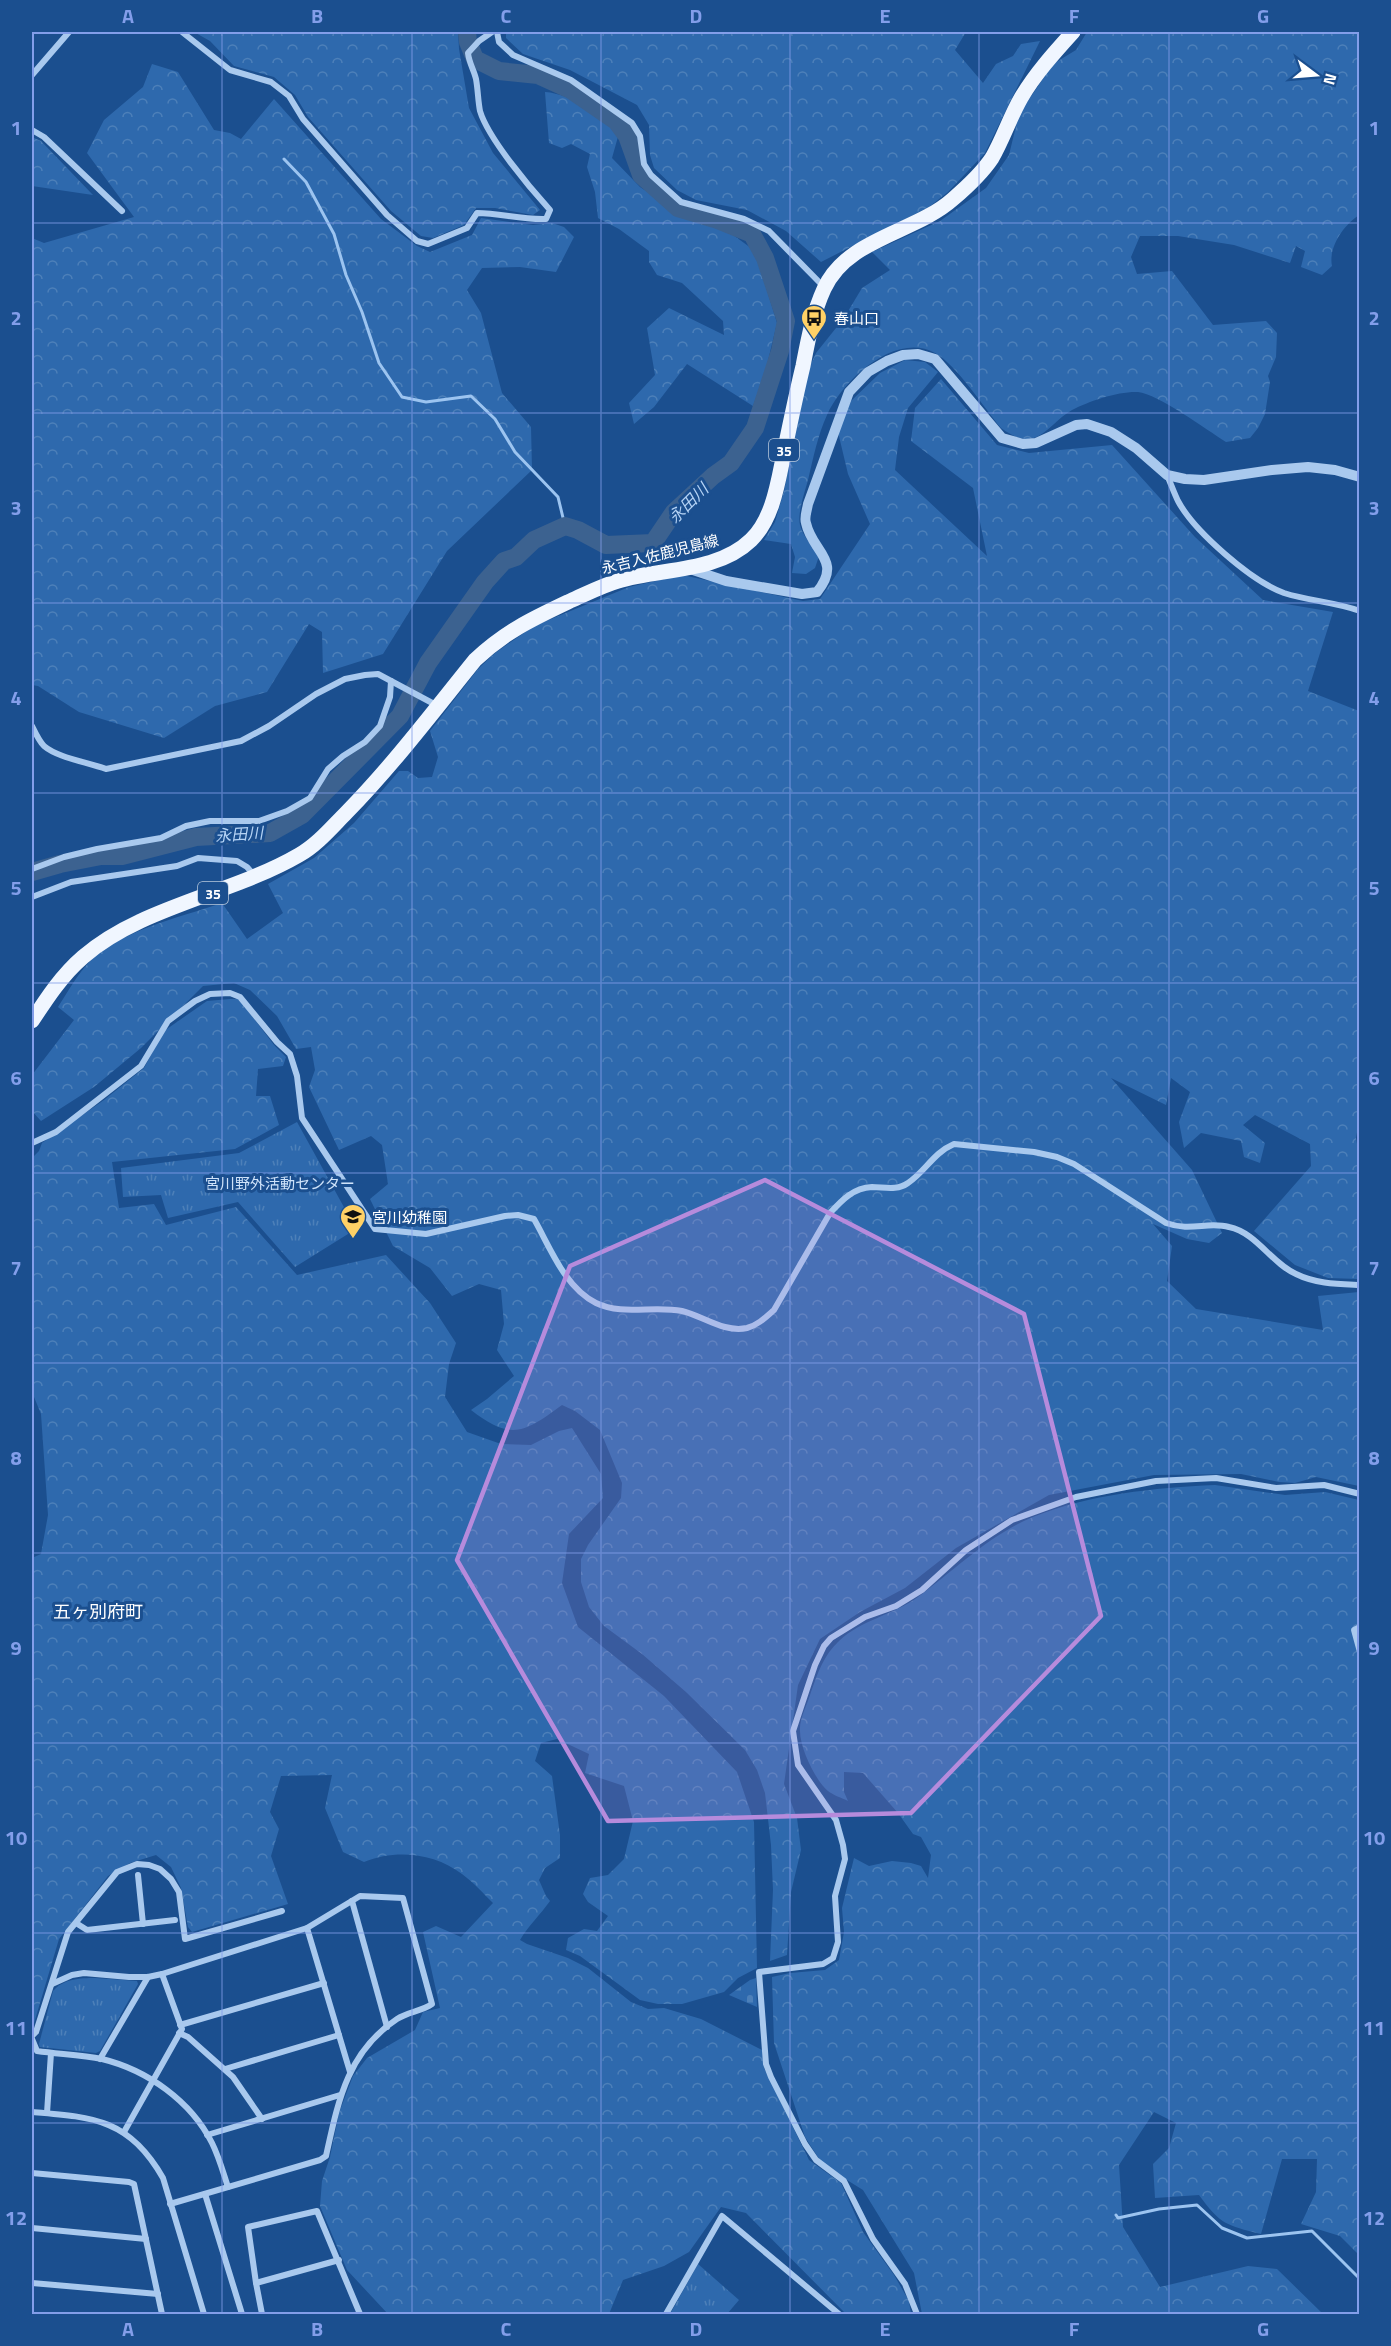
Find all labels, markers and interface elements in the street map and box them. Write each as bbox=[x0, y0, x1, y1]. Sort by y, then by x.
text: A bbox=[122, 0, 134, 31]
text: B bbox=[311, 0, 323, 31]
text: C bbox=[501, 0, 512, 31]
text: D bbox=[690, 0, 702, 31]
text: E bbox=[879, 0, 891, 31]
text: F bbox=[1069, 0, 1080, 31]
text: G bbox=[1257, 0, 1269, 31]
north arrow bbox=[1286, 45, 1346, 105]
text: N bbox=[1317, 70, 1343, 88]
text: 1 bbox=[10, 112, 22, 143]
text: 1 bbox=[1368, 112, 1380, 143]
text: 2 bbox=[10, 302, 22, 333]
text: 2 bbox=[1368, 302, 1380, 333]
bus stop icon: 春山口 bbox=[799, 303, 829, 341]
place label: 春山口 bbox=[834, 307, 879, 330]
road number: 35 bbox=[769, 439, 799, 461]
water label: 永田川 bbox=[663, 476, 715, 528]
text: 3 bbox=[10, 492, 22, 523]
text: 3 bbox=[1368, 492, 1380, 523]
street label: 永吉入佐鹿児島線 bbox=[599, 528, 721, 580]
text: 4 bbox=[10, 682, 22, 713]
text: 4 bbox=[1368, 682, 1380, 713]
water label: 永田川 bbox=[214, 820, 266, 848]
text: 5 bbox=[10, 872, 22, 903]
text: 5 bbox=[1368, 872, 1380, 903]
road number: 35 bbox=[198, 882, 228, 904]
text: 6 bbox=[10, 1062, 22, 1093]
text: 6 bbox=[1368, 1062, 1380, 1093]
park label: 宮川野外活動センター bbox=[205, 1172, 355, 1195]
school or university icon: 宮川幼稚園 bbox=[338, 1202, 368, 1240]
place label: 宮川幼稚園 bbox=[372, 1206, 447, 1229]
text: 7 bbox=[10, 1252, 22, 1283]
text: 7 bbox=[1368, 1252, 1380, 1283]
text: 8 bbox=[10, 1442, 22, 1473]
text: 8 bbox=[1368, 1442, 1380, 1473]
district label: 五ヶ別府町 bbox=[53, 1598, 143, 1625]
text: 9 bbox=[10, 1632, 22, 1663]
text: 9 bbox=[1368, 1632, 1380, 1663]
text: 10 bbox=[5, 1822, 27, 1853]
text: 10 bbox=[1363, 1822, 1385, 1853]
text: 11 bbox=[5, 2012, 27, 2043]
text: 11 bbox=[1363, 2012, 1385, 2043]
text: 12 bbox=[5, 2202, 27, 2233]
text: 12 bbox=[1363, 2202, 1385, 2233]
text: A bbox=[122, 2313, 134, 2344]
text: B bbox=[311, 2313, 323, 2344]
text: C bbox=[501, 2313, 512, 2344]
text: D bbox=[690, 2313, 702, 2344]
text: E bbox=[879, 2313, 891, 2344]
text: F bbox=[1069, 2313, 1080, 2344]
text: G bbox=[1257, 2313, 1269, 2344]

